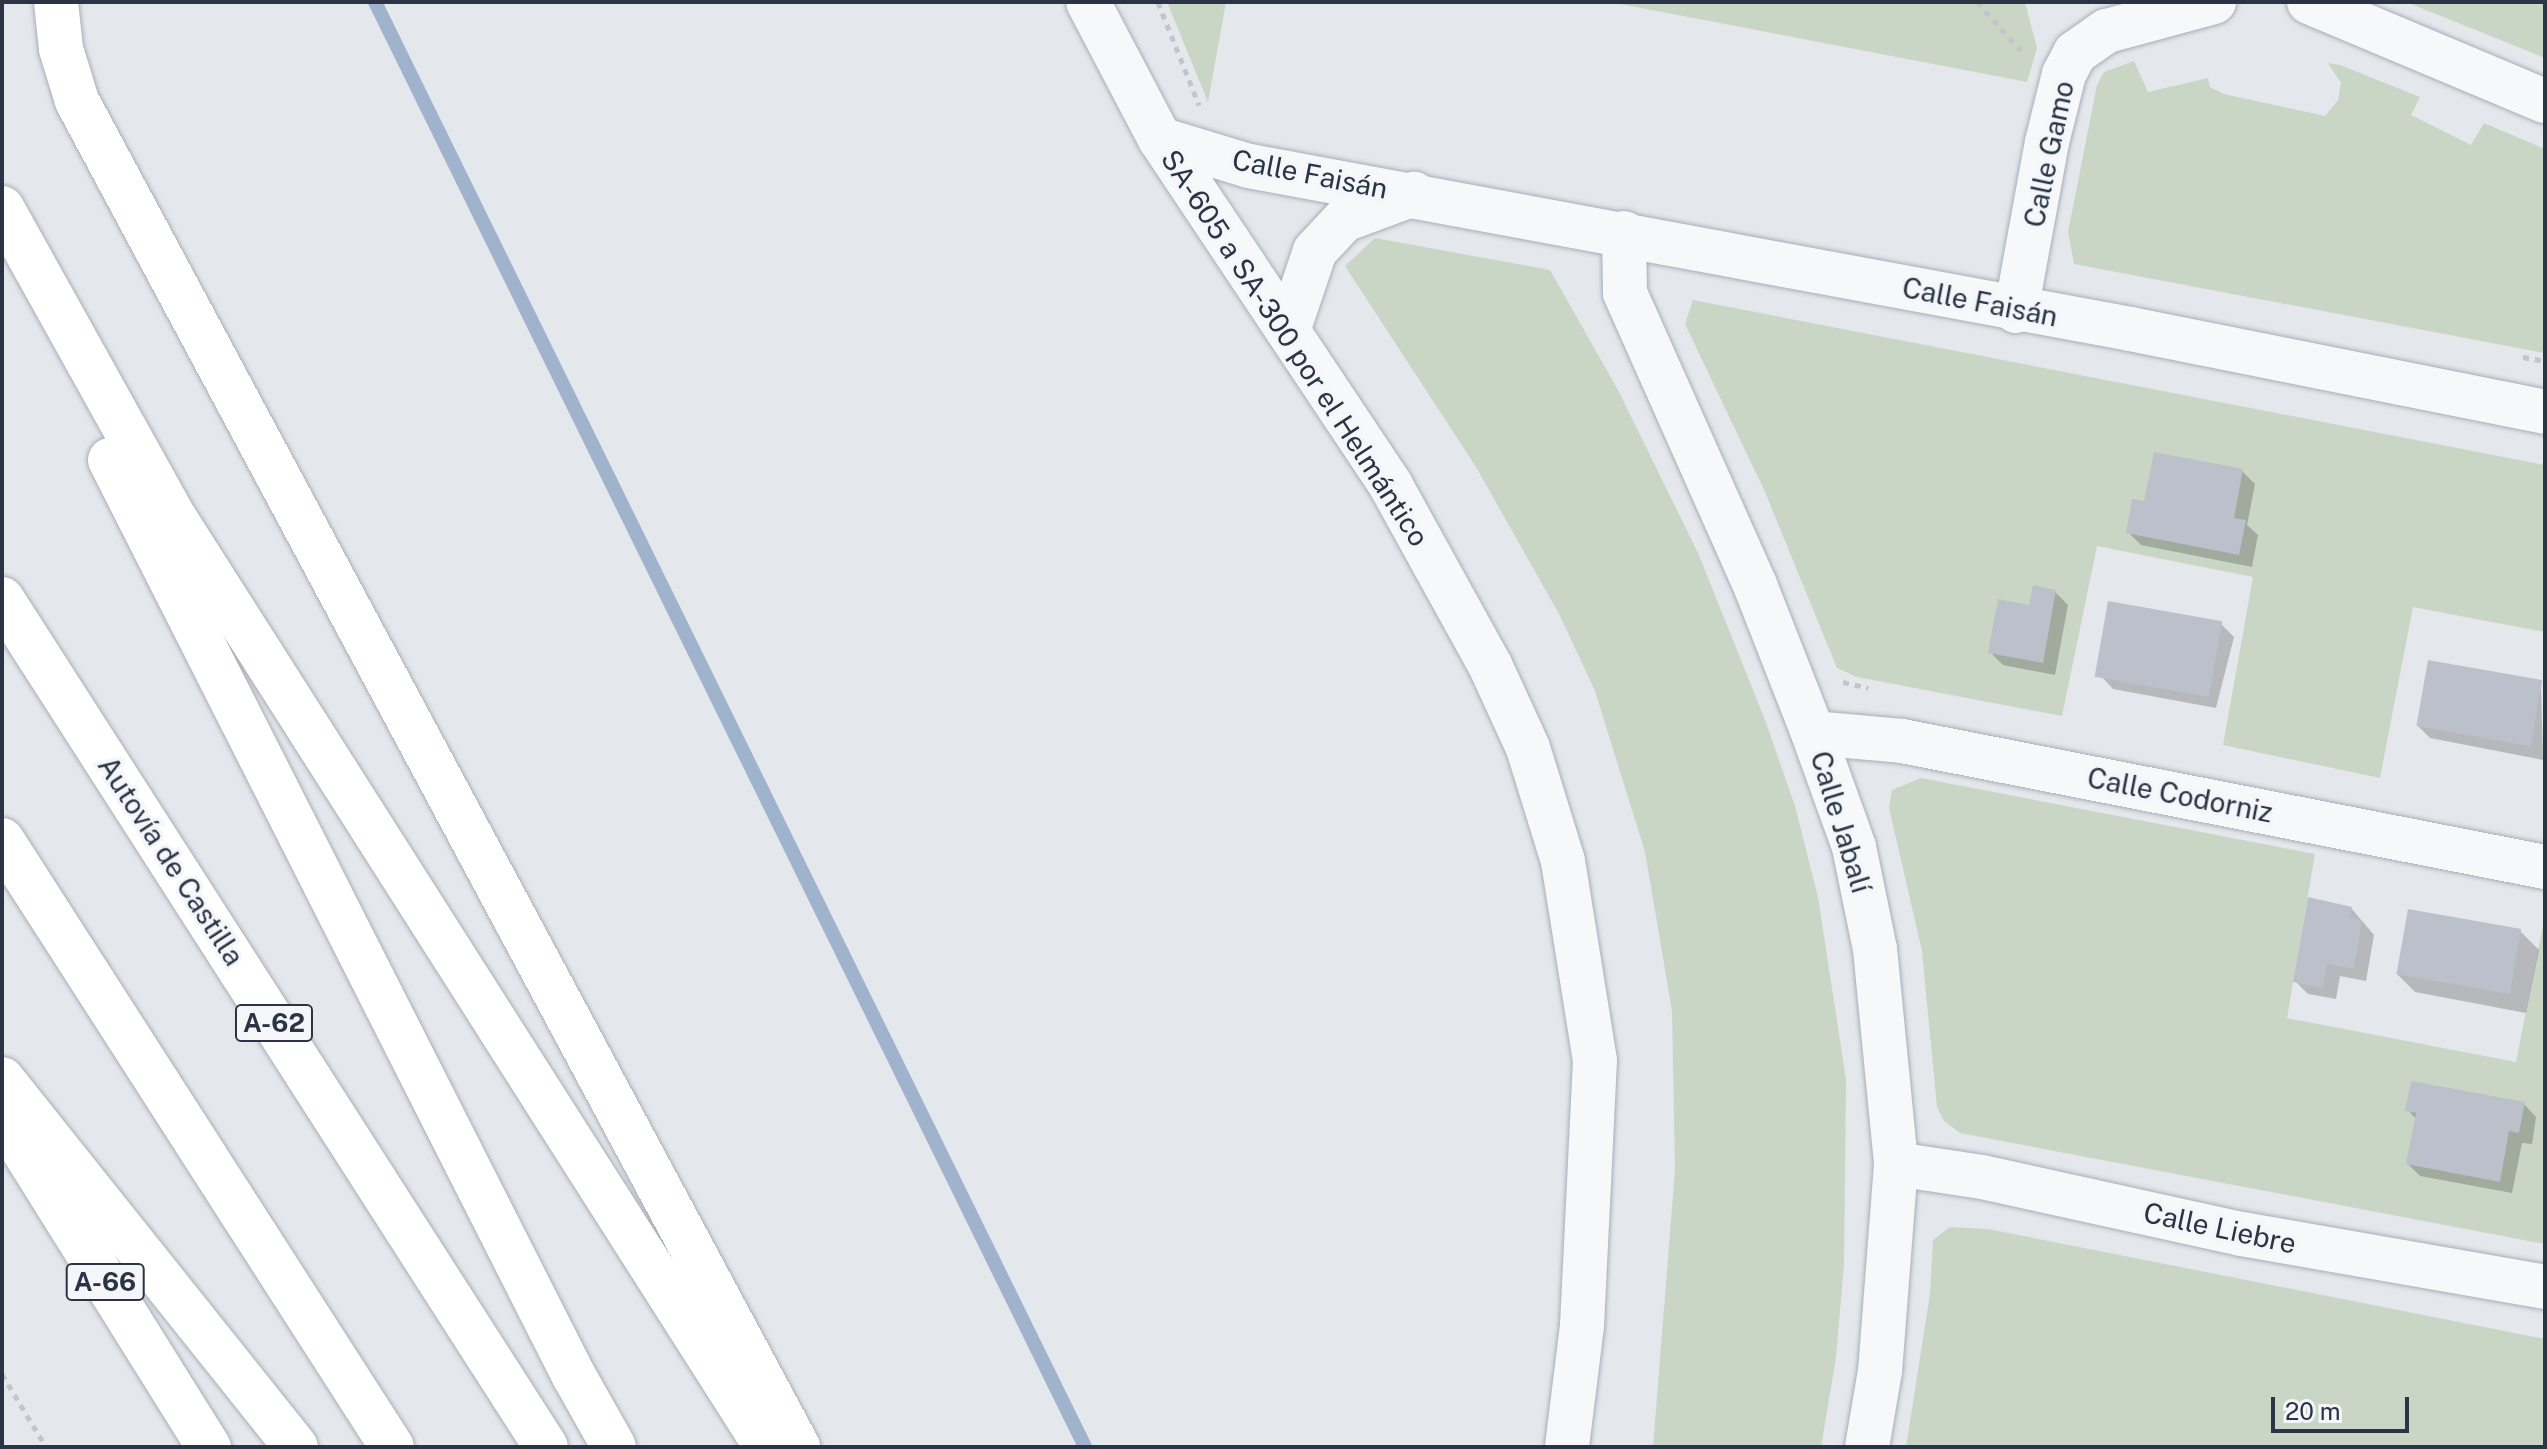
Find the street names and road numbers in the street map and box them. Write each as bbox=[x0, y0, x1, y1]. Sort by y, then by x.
street label: Calle Gamo bbox=[2017, 78, 2081, 230]
street label: Calle Faisán bbox=[1229, 142, 1391, 206]
street label: SA-605 a SA-300 por el Helmántico bbox=[1154, 143, 1436, 553]
street label: Calle Faisán bbox=[1899, 270, 2061, 334]
street label: Calle Jabalí bbox=[1804, 747, 1878, 897]
street label: Autovía de Castilla bbox=[91, 750, 251, 972]
street label: Calle Codorniz bbox=[2084, 761, 2276, 829]
road number: A-62 bbox=[234, 1001, 314, 1045]
street label: Calle Liebre bbox=[2141, 1195, 2299, 1261]
road number: A-66 bbox=[65, 1260, 145, 1304]

